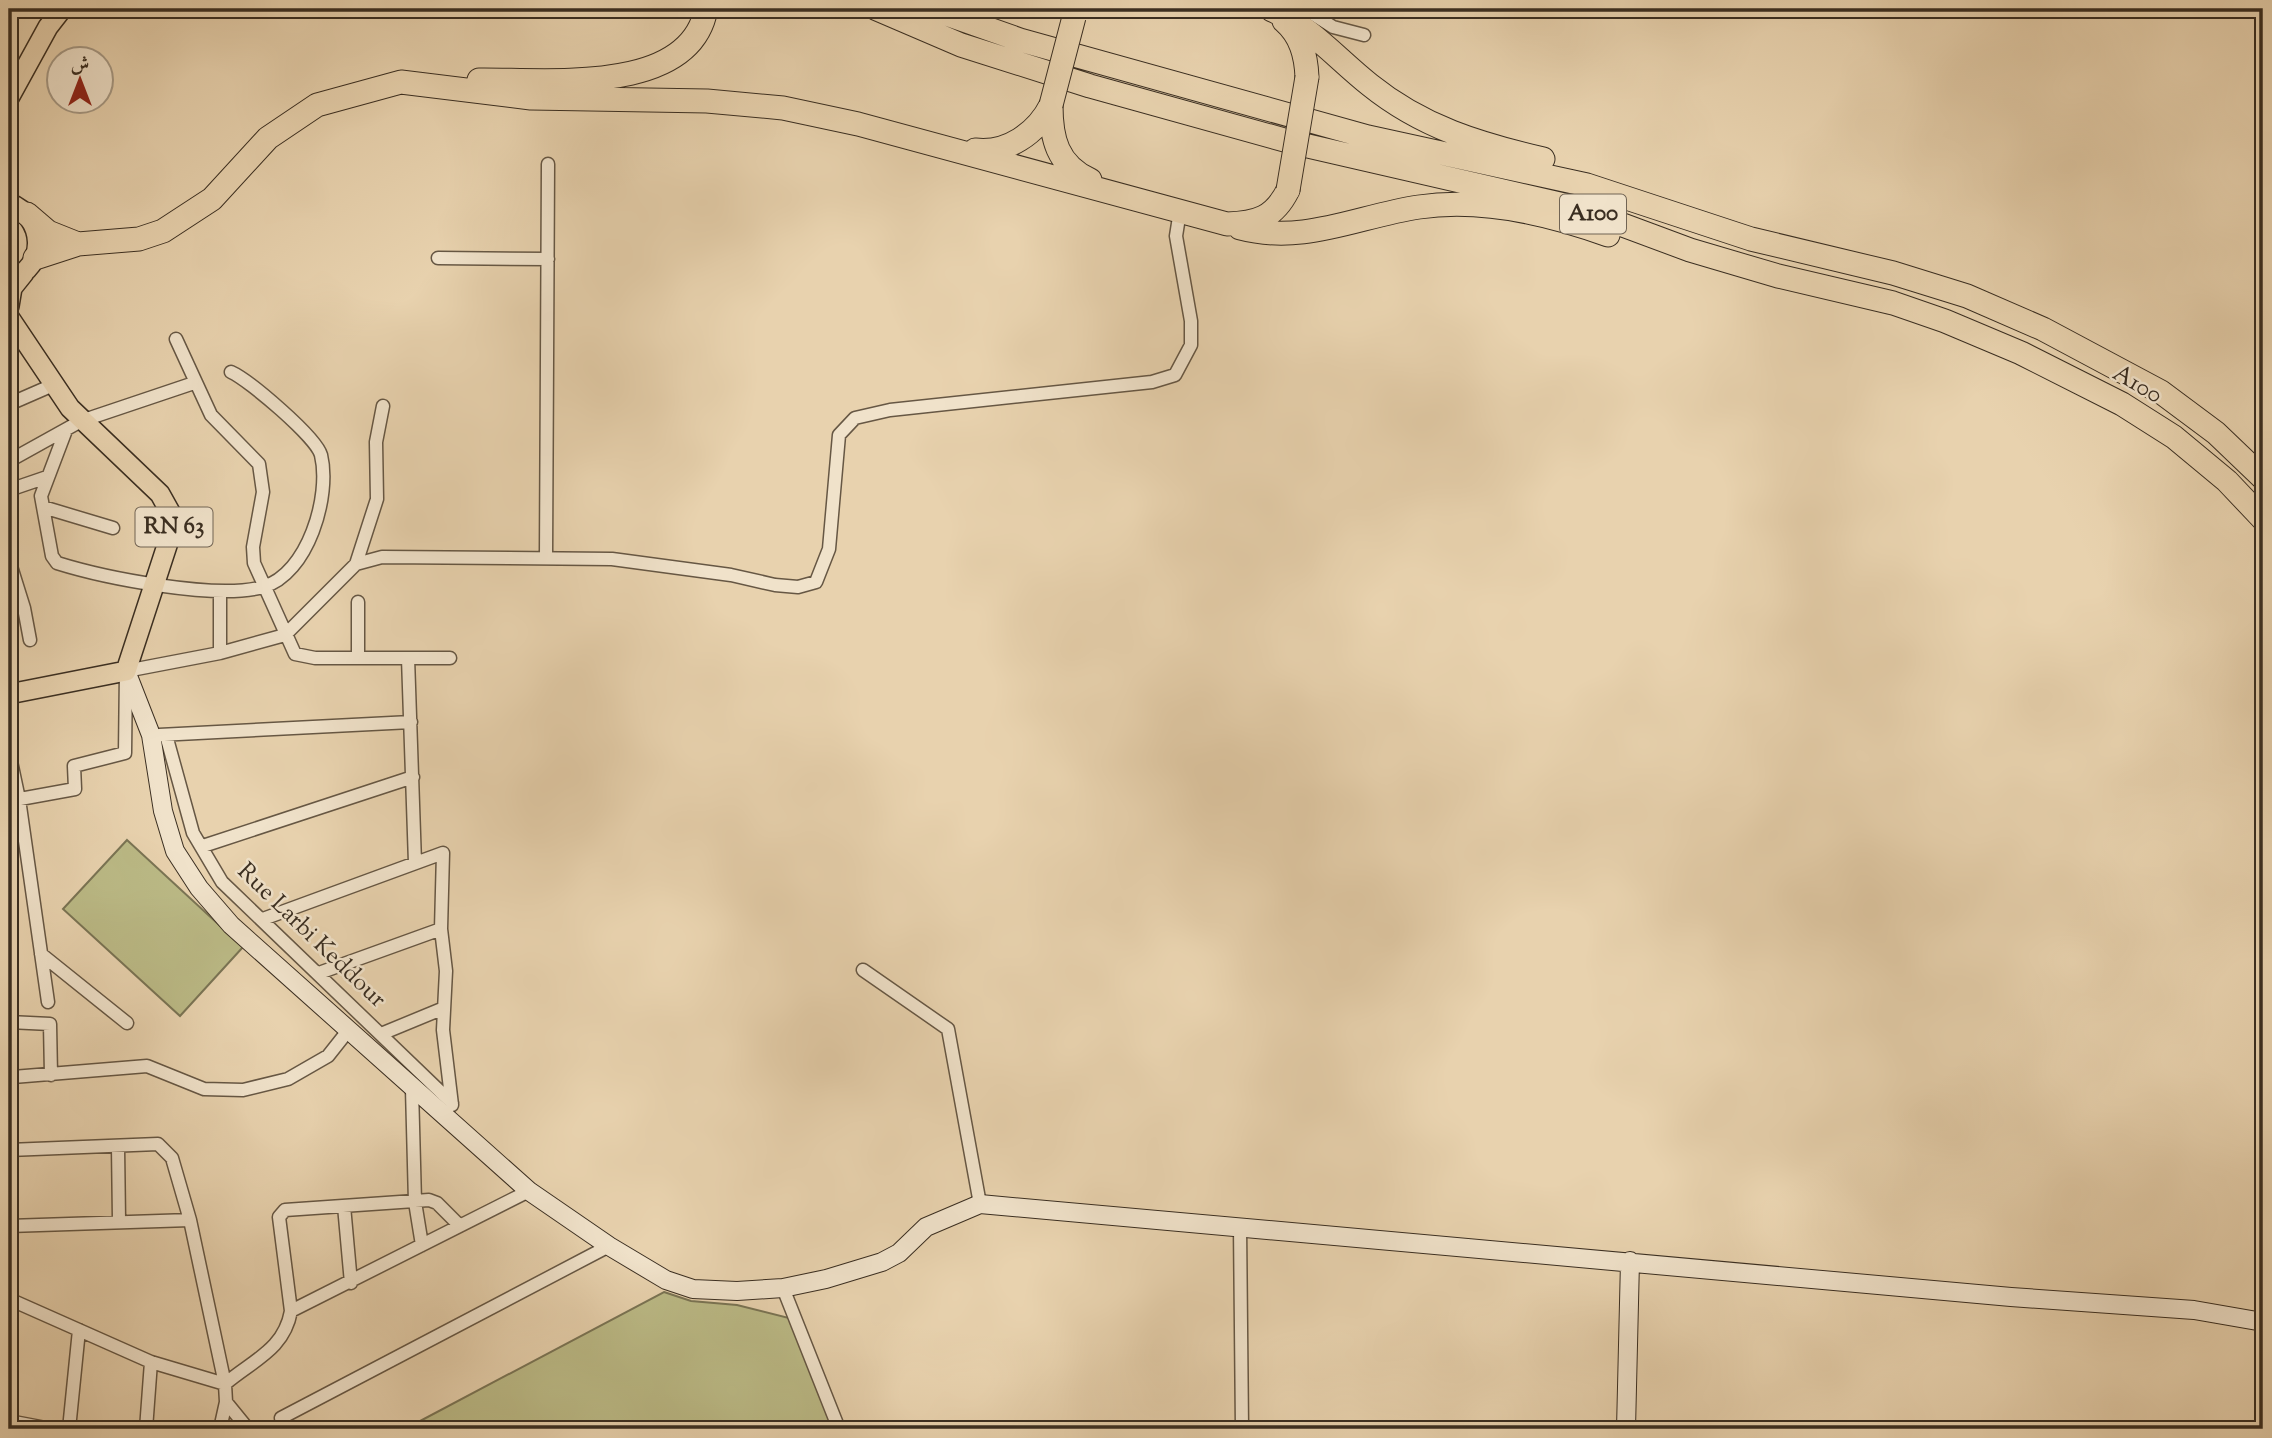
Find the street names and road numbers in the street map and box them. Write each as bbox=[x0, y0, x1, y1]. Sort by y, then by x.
road number: A100 bbox=[1560, 195, 1626, 234]
street label: A100 bbox=[2106, 357, 2168, 413]
road number: RN 63 bbox=[136, 508, 212, 547]
street label: Rue Larbi Keddour bbox=[229, 856, 393, 1016]

